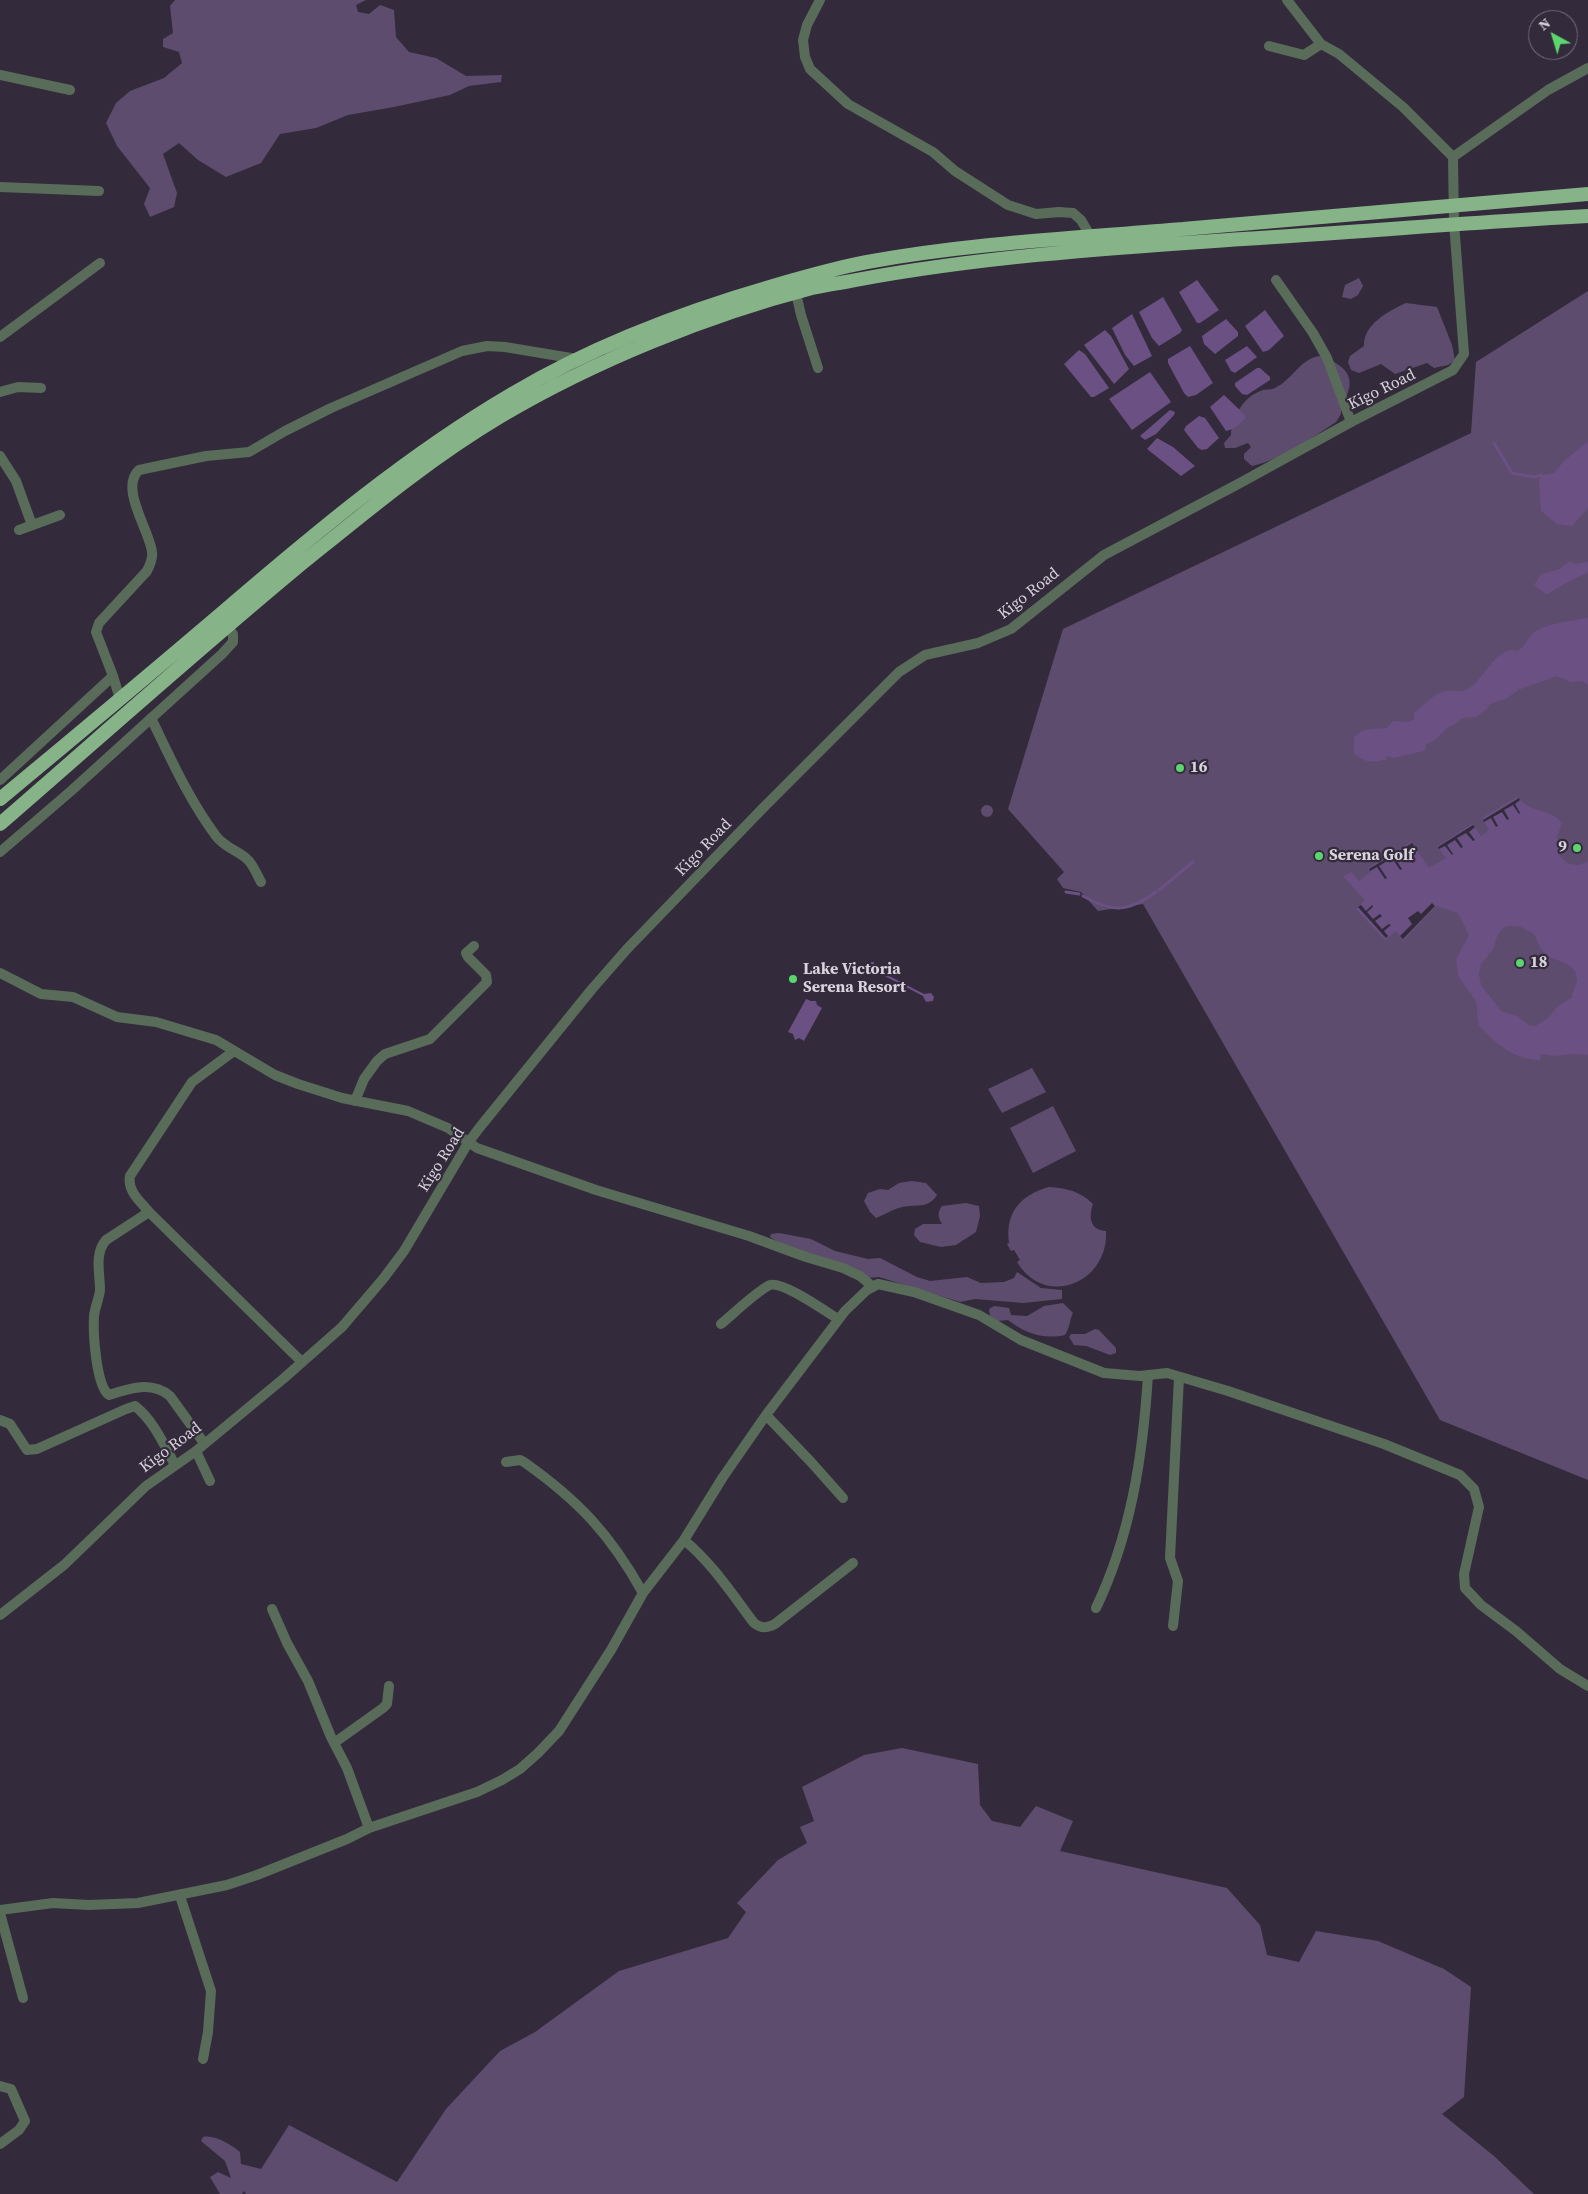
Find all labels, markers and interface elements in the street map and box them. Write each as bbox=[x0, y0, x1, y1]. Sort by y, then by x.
north arrow bbox=[1528, 10, 1578, 60]
text: N bbox=[1534, 13, 1554, 35]
street label: Kigo Road bbox=[1345, 366, 1419, 414]
street label: Kigo Road bbox=[995, 564, 1063, 624]
place label: 16 bbox=[1190, 758, 1207, 778]
marker: 16 bbox=[1174, 762, 1186, 774]
street label: Kigo Road bbox=[672, 815, 736, 881]
place label: 9 bbox=[1558, 838, 1567, 858]
marker: 9 bbox=[1571, 842, 1583, 854]
place label: Serena Golf bbox=[1329, 846, 1414, 866]
marker: Serena Golf bbox=[1313, 850, 1325, 862]
place label: 18 bbox=[1530, 953, 1547, 973]
marker: 18 bbox=[1514, 957, 1526, 969]
place label: Lake Victoria Serena Resort bbox=[803, 960, 906, 998]
marker: Lake Victoria Serena Resort bbox=[787, 973, 799, 985]
street label: Kigo Road bbox=[415, 1124, 469, 1196]
street label: Kigo Road bbox=[136, 1419, 206, 1477]

